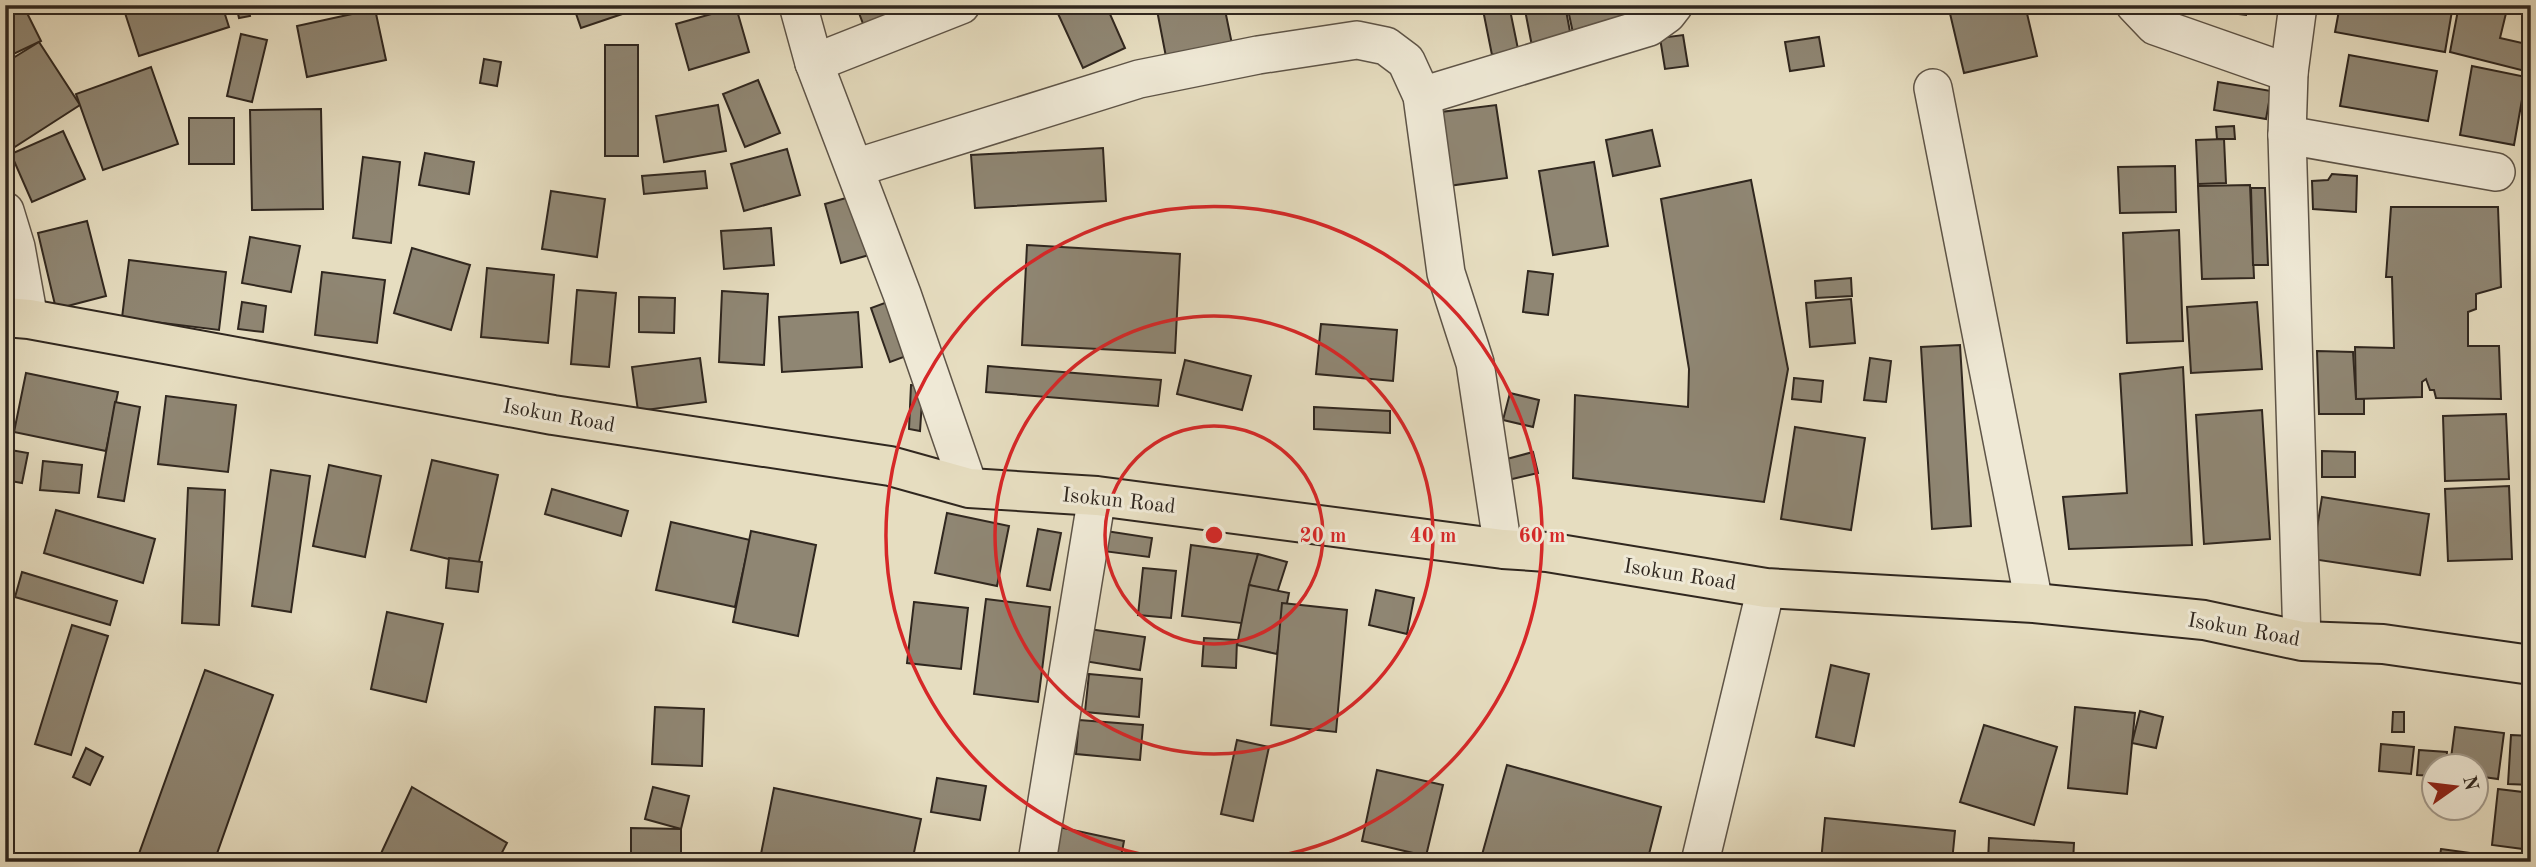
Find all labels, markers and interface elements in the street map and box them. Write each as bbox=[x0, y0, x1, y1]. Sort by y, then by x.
street label: Isokun Road bbox=[501, 396, 617, 437]
street label: Isokun Road bbox=[1061, 485, 1177, 518]
centre of rings bbox=[1202, 523, 1226, 547]
text: 20 m bbox=[1299, 526, 1347, 547]
text: 40 m bbox=[1409, 526, 1457, 547]
text: 60 m bbox=[1518, 526, 1566, 547]
street label: Isokun Road bbox=[1622, 556, 1738, 595]
street label: Isokun Road bbox=[2186, 610, 2302, 651]
north arrow bbox=[2420, 752, 2490, 822]
text: N bbox=[2458, 774, 2480, 793]

